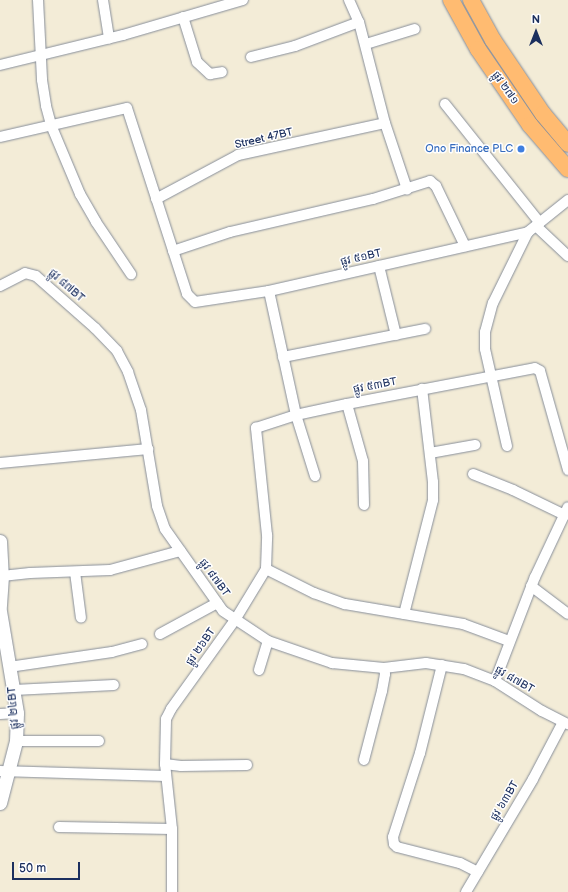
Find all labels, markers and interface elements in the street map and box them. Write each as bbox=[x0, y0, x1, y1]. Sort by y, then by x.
north arrow bbox=[516, 12, 556, 52]
text: N bbox=[532, 13, 540, 26]
street label: ផ្លូវ ២៧១ bbox=[489, 69, 521, 107]
street label: Street 47BT bbox=[234, 126, 294, 152]
place label: Ono Finance PLC bbox=[425, 142, 513, 156]
marker: Ono Finance PLC bbox=[516, 144, 526, 154]
street label: ផ្លូវ ៥១BT bbox=[339, 247, 383, 269]
street label: ផ្លូវ ៨៧BT bbox=[45, 267, 87, 305]
street label: ផ្លូវ ៥៣BT bbox=[352, 375, 398, 397]
street label: ផ្លូវ ៨៧BT bbox=[196, 557, 232, 599]
street label: ផ្លូវ ២៦BT bbox=[183, 626, 219, 668]
street label: ផ្លូវ ៨៧BT bbox=[492, 663, 536, 697]
street label: ផ្លូវ ២៤BT bbox=[6, 686, 22, 730]
street label: ផ្លូវ ៦៣BT bbox=[488, 779, 522, 823]
scale bar bbox=[14, 854, 82, 880]
text: 50 m bbox=[19, 861, 46, 876]

